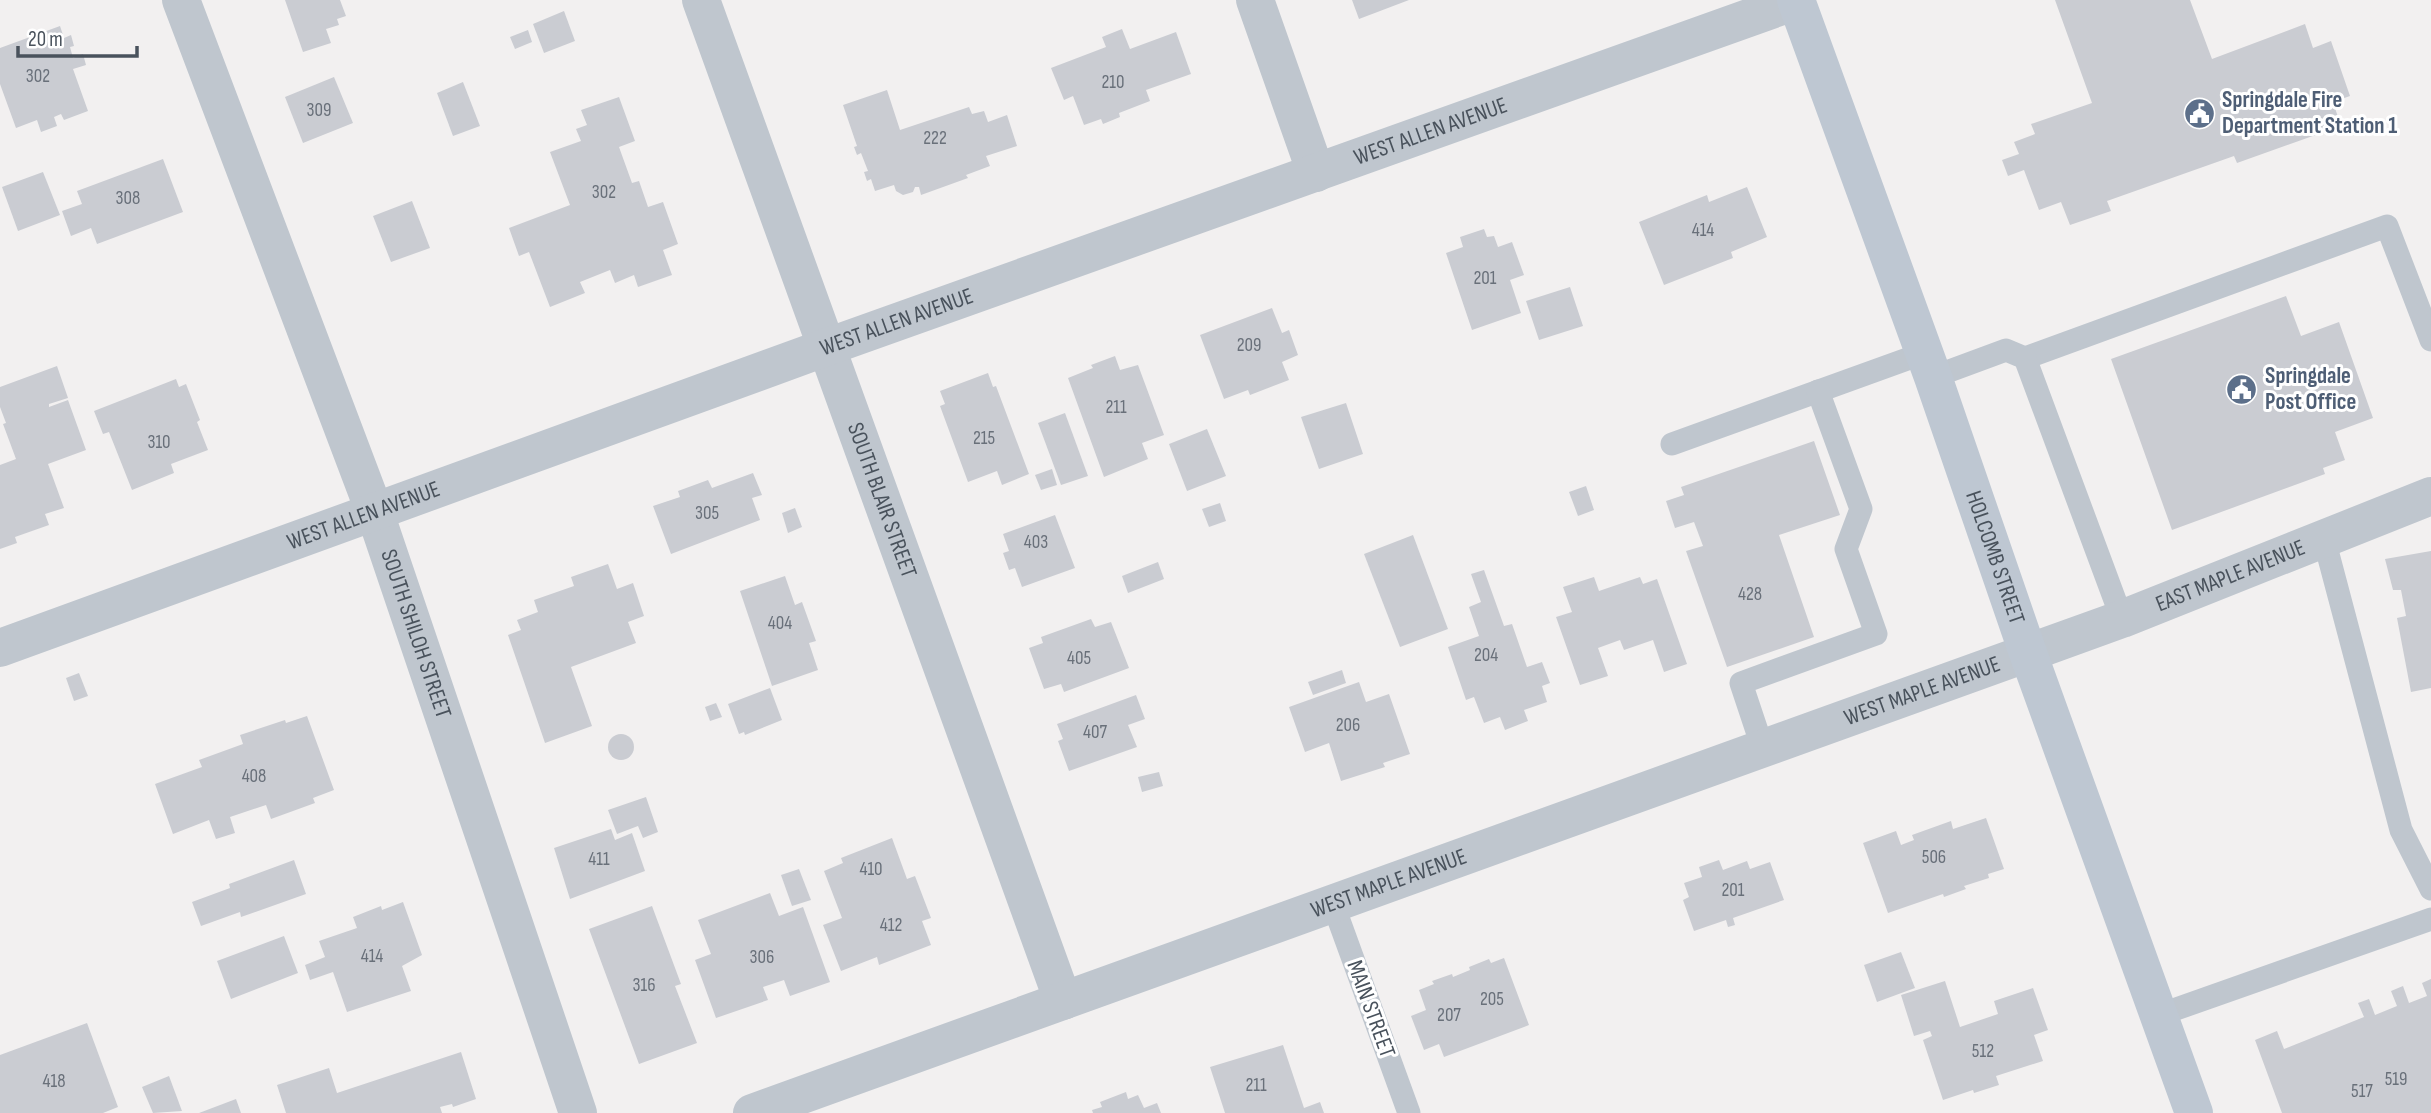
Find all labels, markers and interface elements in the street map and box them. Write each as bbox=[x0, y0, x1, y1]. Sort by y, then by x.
scale bar bbox=[18, 14, 136, 58]
text: 20 m bbox=[28, 27, 63, 52]
house number: 302 bbox=[26, 65, 50, 88]
house number: 210 bbox=[1101, 71, 1125, 94]
place label: Springdale Fire Department Station 1 bbox=[2222, 86, 2397, 140]
street label: WEST ALLEN AVENUE bbox=[1350, 91, 1511, 172]
public building icon: Springdale Fire Department Station 1 bbox=[2182, 96, 2216, 130]
house number: 309 bbox=[307, 99, 331, 122]
house number: 222 bbox=[923, 127, 947, 150]
house number: 302 bbox=[592, 181, 616, 204]
house number: 308 bbox=[116, 187, 140, 210]
house number: 414 bbox=[1692, 219, 1714, 242]
house number: 201 bbox=[1474, 267, 1497, 290]
street label: WEST ALLEN AVENUE bbox=[816, 282, 977, 362]
house number: 209 bbox=[1237, 334, 1261, 357]
place label: Springdale Post Office bbox=[2265, 362, 2356, 416]
public building icon: Springdale Post Office bbox=[2225, 372, 2259, 406]
house number: 211 bbox=[1105, 396, 1127, 419]
street label: SOUTH BLAIR STREET bbox=[841, 419, 923, 582]
house number: 215 bbox=[973, 427, 995, 450]
house number: 310 bbox=[147, 431, 171, 454]
street label: WEST ALLEN AVENUE bbox=[283, 475, 444, 556]
street label: HOLCOMB STREET bbox=[1959, 487, 2031, 628]
house number: 305 bbox=[695, 502, 719, 525]
house number: 403 bbox=[1024, 531, 1048, 554]
street label: EAST MAPLE AVENUE bbox=[2152, 534, 2309, 618]
street label: SOUTH SHILOH STREET bbox=[374, 546, 457, 722]
house number: 428 bbox=[1738, 583, 1762, 606]
house number: 404 bbox=[768, 612, 792, 635]
house number: 204 bbox=[1474, 644, 1498, 667]
house number: 405 bbox=[1067, 647, 1091, 670]
street label: WEST MAPLE AVENUE bbox=[1840, 650, 2004, 732]
house number: 206 bbox=[1336, 714, 1360, 737]
house number: 407 bbox=[1083, 721, 1107, 744]
house number: 408 bbox=[242, 765, 266, 788]
street label: WEST MAPLE AVENUE bbox=[1307, 842, 1471, 924]
house number: 506 bbox=[1922, 846, 1946, 869]
house number: 411 bbox=[588, 848, 610, 871]
house number: 410 bbox=[859, 858, 883, 881]
house number: 201 bbox=[1722, 879, 1745, 902]
house number: 412 bbox=[880, 914, 902, 937]
house number: 414 bbox=[361, 945, 383, 968]
house number: 306 bbox=[750, 946, 774, 969]
street label: MAIN STREET bbox=[1340, 957, 1402, 1061]
house number: 316 bbox=[633, 974, 655, 997]
house number: 205 bbox=[1480, 988, 1504, 1011]
house number: 207 bbox=[1437, 1004, 1461, 1027]
house number: 512 bbox=[1972, 1040, 1994, 1063]
house number: 519 bbox=[2385, 1068, 2407, 1091]
house number: 418 bbox=[43, 1070, 65, 1093]
house number: 211 bbox=[1245, 1074, 1267, 1097]
house number: 517 bbox=[2351, 1080, 2373, 1103]

